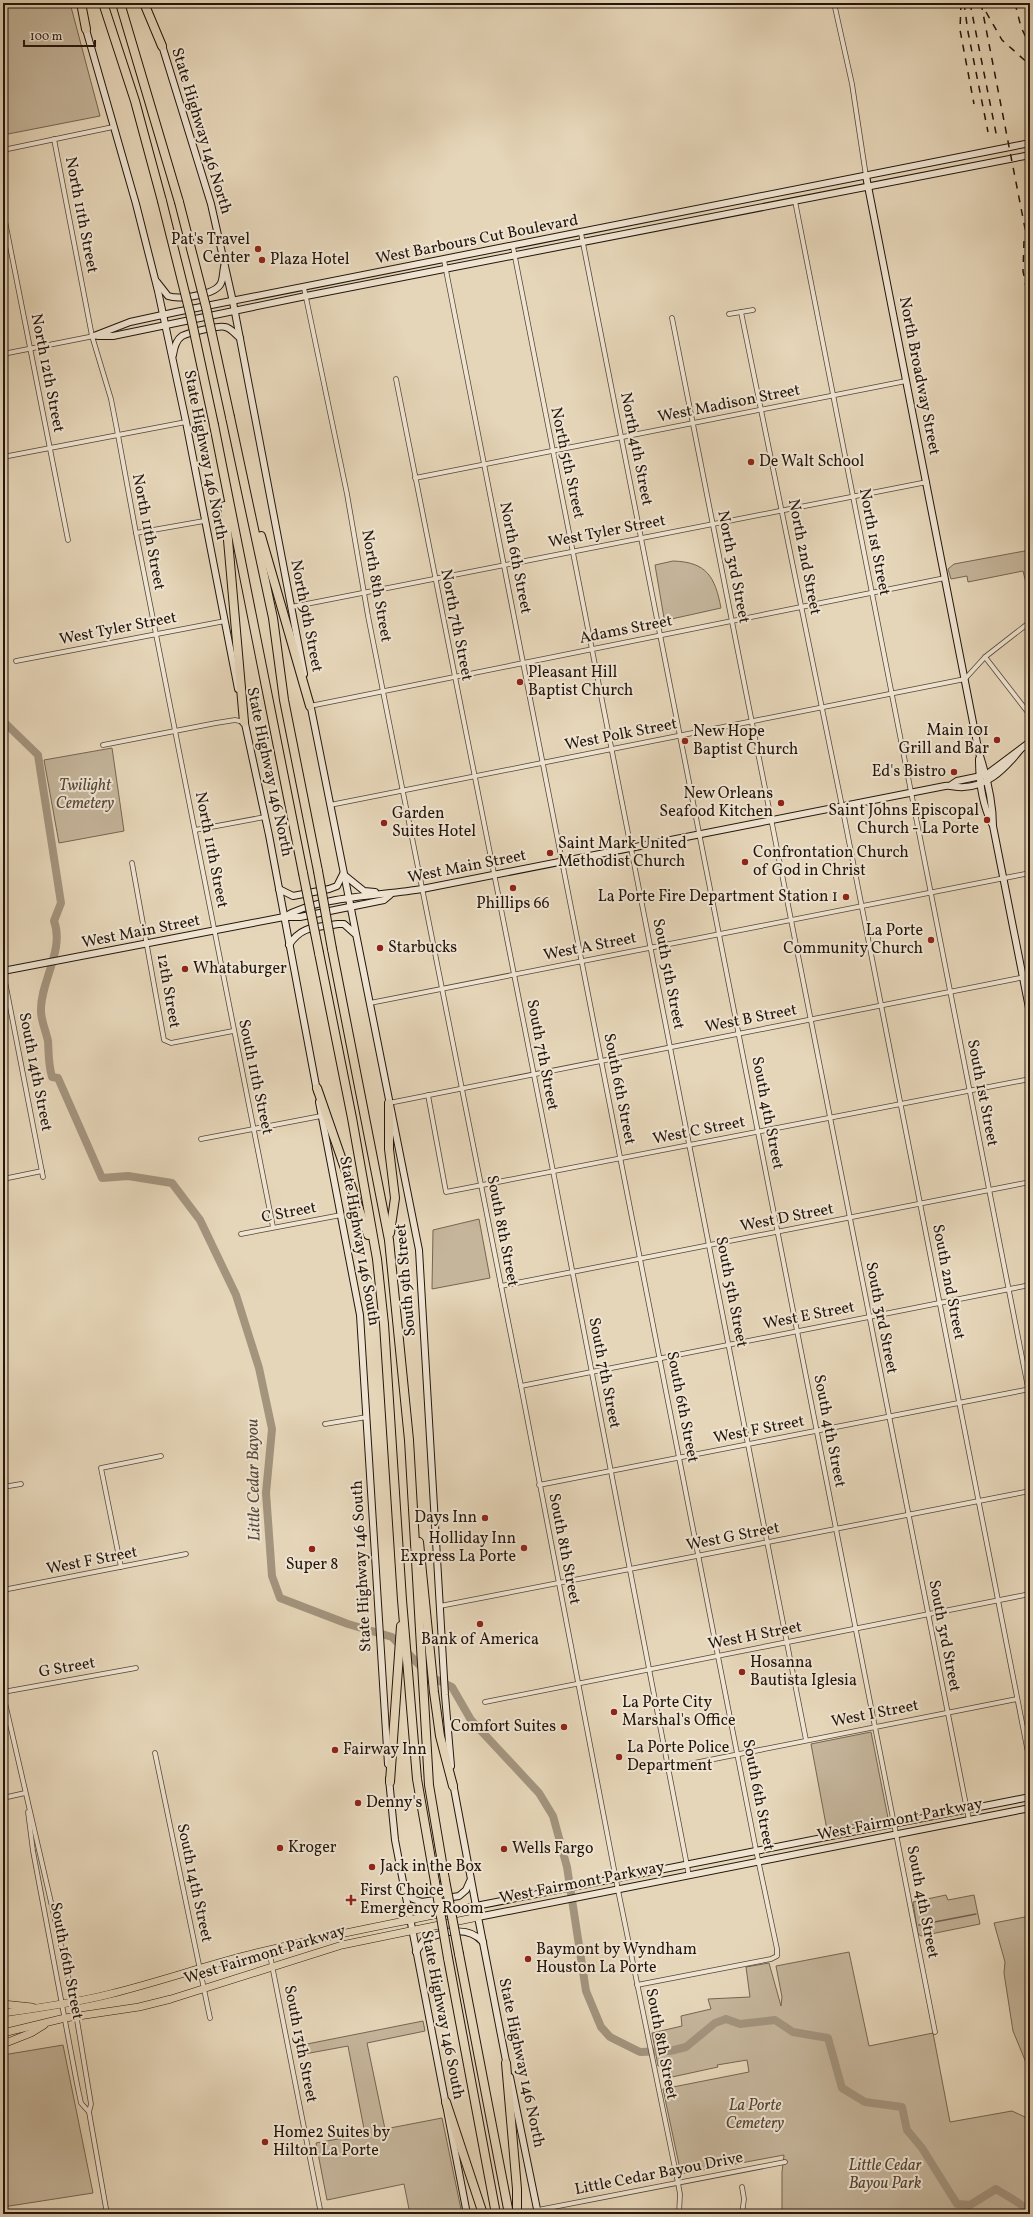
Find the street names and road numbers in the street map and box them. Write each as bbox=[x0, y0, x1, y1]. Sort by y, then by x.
street label: State Highway 146 North bbox=[165, 45, 237, 217]
street label: North 11th Street bbox=[59, 155, 103, 275]
street label: West Barbours Cut Boulevard bbox=[374, 210, 580, 270]
street label: North Broadway Street bbox=[893, 295, 945, 457]
street label: North 12th Street bbox=[25, 312, 69, 435]
street label: State Highway 146 North bbox=[178, 368, 232, 542]
street label: West Madison Street bbox=[656, 379, 803, 429]
street label: North 4th Street bbox=[614, 390, 658, 508]
street label: North 5th Street bbox=[544, 405, 590, 521]
street label: North 11th Street bbox=[126, 472, 170, 592]
street label: North 1st Street bbox=[853, 486, 895, 598]
street label: North 2nd Street bbox=[782, 497, 826, 617]
street label: North 6th Street bbox=[493, 500, 537, 616]
street label: North 3rd Street bbox=[711, 509, 755, 626]
street label: West Tyler Street bbox=[547, 510, 668, 554]
street label: North 8th Street bbox=[355, 528, 397, 644]
street label: North 9th Street bbox=[284, 558, 328, 674]
street label: North 7th Street bbox=[434, 567, 478, 683]
street label: West Tyler Street bbox=[58, 607, 179, 651]
street label: Adams Street bbox=[578, 610, 675, 650]
street label: State Highway 146 North bbox=[240, 685, 298, 859]
street label: West Polk Street bbox=[563, 713, 679, 757]
street label: North 11th Street bbox=[189, 790, 233, 910]
street label: West Main Street bbox=[406, 845, 529, 889]
street label: West Main Street bbox=[80, 910, 203, 954]
street label: South 5th Street bbox=[646, 917, 690, 1032]
street label: West A Street bbox=[542, 927, 639, 967]
street label: 12th Street bbox=[151, 952, 185, 1030]
street label: South 7th Street bbox=[520, 998, 564, 1113]
street label: West B Street bbox=[703, 999, 799, 1039]
street label: South 14th Street bbox=[13, 1011, 57, 1134]
street label: South 11th Street bbox=[232, 1017, 278, 1137]
street label: South 6th Street bbox=[597, 1031, 641, 1147]
street label: South 1st Street bbox=[961, 1038, 1003, 1149]
street label: South 4th Street bbox=[745, 1055, 789, 1172]
street label: West C Street bbox=[651, 1111, 747, 1151]
street label: State Highway 146 South bbox=[333, 1154, 385, 1328]
street label: South 8th Street bbox=[480, 1173, 524, 1289]
street label: C Street bbox=[260, 1197, 319, 1229]
street label: West D Street bbox=[738, 1198, 836, 1238]
street label: South 9th Street bbox=[390, 1222, 422, 1337]
street label: South 2nd Street bbox=[926, 1222, 970, 1342]
street label: South 5th Street bbox=[709, 1235, 753, 1350]
street label: South 3rd Street bbox=[859, 1260, 903, 1376]
street label: West E Street bbox=[761, 1296, 857, 1336]
street label: South 7th Street bbox=[582, 1316, 626, 1431]
street label: South 6th Street bbox=[660, 1349, 704, 1465]
street label: South 4th Street bbox=[807, 1373, 851, 1490]
street label: West F Street bbox=[712, 1410, 807, 1450]
street label: State Highway 146 South bbox=[347, 1480, 377, 1652]
street label: South 8th Street bbox=[542, 1491, 586, 1607]
street label: West G Street bbox=[684, 1517, 782, 1557]
street label: West F Street bbox=[45, 1541, 140, 1581]
street label: South 3rd Street bbox=[922, 1578, 966, 1694]
street label: West H Street bbox=[706, 1616, 804, 1656]
street label: G Street bbox=[37, 1652, 97, 1684]
street label: West I Street bbox=[829, 1695, 921, 1733]
street label: South 6th Street bbox=[736, 1737, 780, 1853]
street label: West Fairmont Parkway bbox=[815, 1793, 985, 1847]
street label: South 14th Street bbox=[171, 1822, 217, 1945]
street label: South 4th Street bbox=[900, 1844, 944, 1961]
street label: West Fairmont Parkway bbox=[497, 1856, 667, 1910]
street label: South 16th Street bbox=[44, 1900, 88, 2022]
street label: West Fairmont Parkway bbox=[181, 1920, 349, 1990]
street label: State Highway 146 South bbox=[415, 1928, 469, 2102]
street label: State Highway 146 North bbox=[492, 1976, 550, 2150]
street label: South 13th Street bbox=[278, 1983, 322, 2105]
street label: South 8th Street bbox=[639, 1986, 683, 2102]
street label: Little Cedar Bayou Drive bbox=[573, 2147, 745, 2201]

